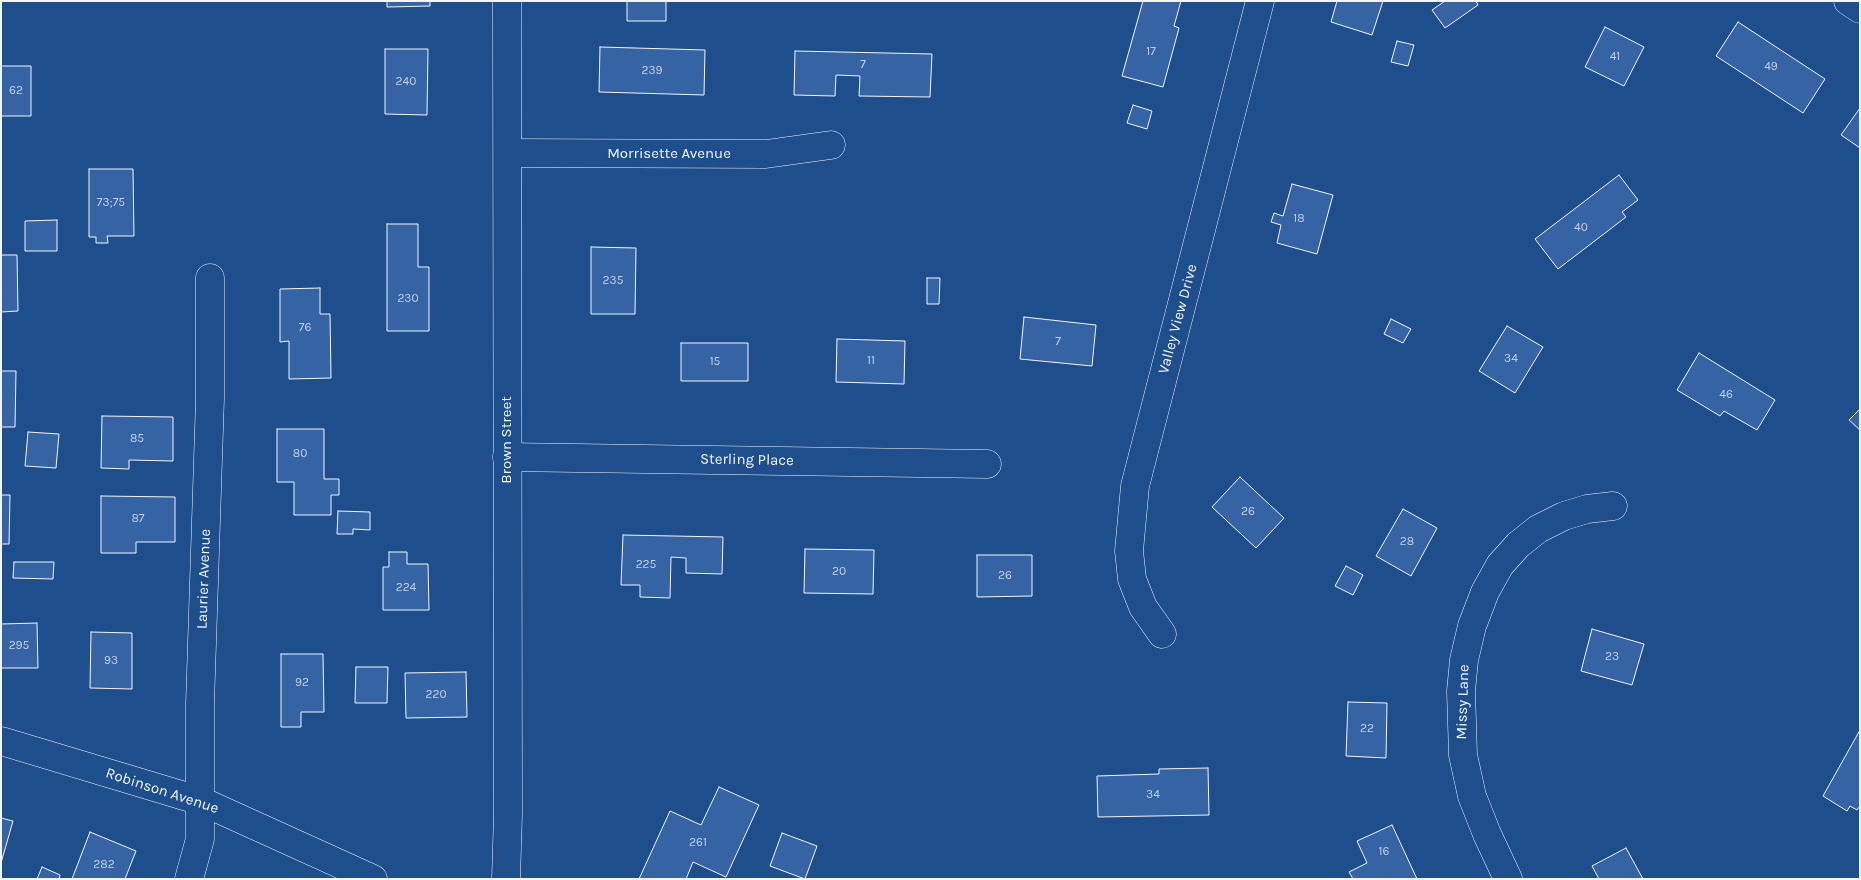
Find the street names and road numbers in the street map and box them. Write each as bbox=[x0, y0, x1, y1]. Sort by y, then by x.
street label: Morrisette Avenue bbox=[607, 145, 731, 163]
street label: Valley View Drive bbox=[1155, 262, 1201, 376]
street label: Brown Street bbox=[498, 396, 516, 484]
street label: Sterling Place bbox=[700, 450, 794, 470]
street label: Laurier Avenue bbox=[193, 529, 215, 629]
street label: Missy Lane bbox=[1453, 664, 1473, 740]
street label: Robinson Avenue bbox=[103, 764, 221, 818]

